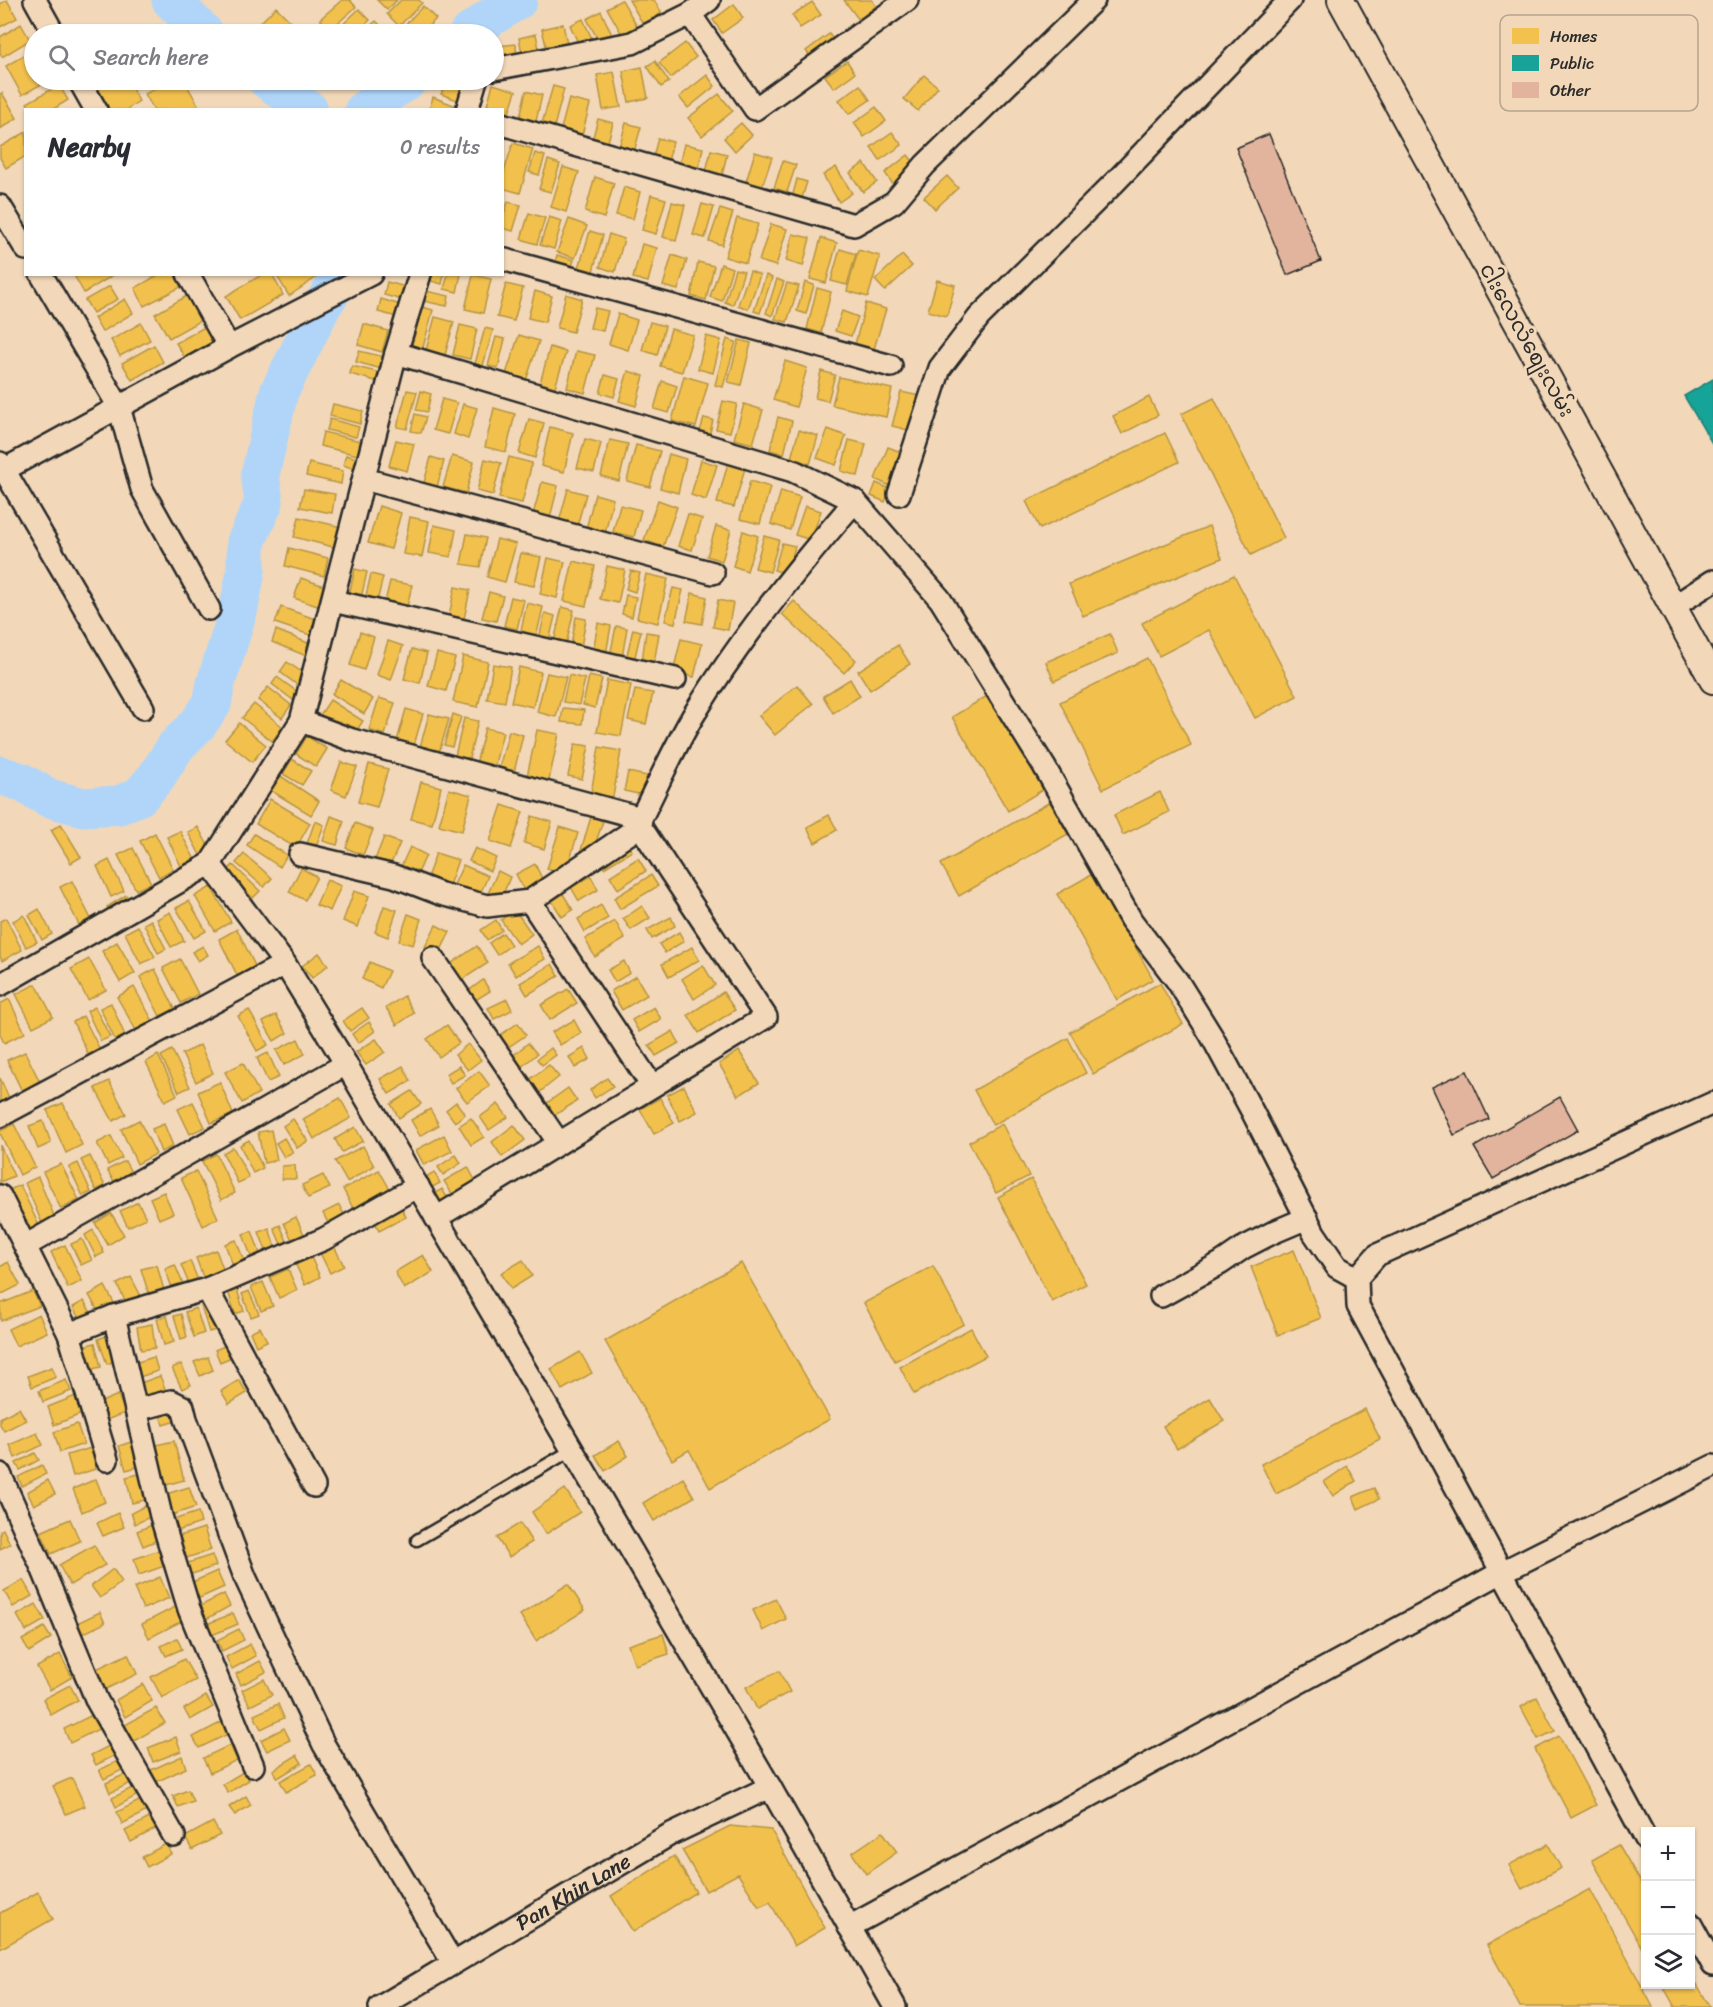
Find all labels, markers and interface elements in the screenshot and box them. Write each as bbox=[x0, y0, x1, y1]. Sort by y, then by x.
legend bbox=[1500, 15, 1698, 111]
text: Homes bbox=[1550, 22, 1598, 51]
search box bbox=[24, 24, 504, 90]
text: Search here bbox=[93, 38, 209, 77]
icon: search bbox=[45, 41, 78, 74]
text: Public bbox=[1550, 49, 1594, 78]
text: Other bbox=[1550, 76, 1592, 105]
text: Nearby bbox=[48, 124, 130, 170]
text: 0 results bbox=[400, 130, 480, 165]
street label: ငါးလေလံစျေးလမ်း bbox=[1469, 256, 1585, 424]
map controls bbox=[1641, 1827, 1695, 1989]
button: + bbox=[1641, 1827, 1695, 1881]
street label: Pan Khin Lane bbox=[508, 1843, 639, 1941]
button: − bbox=[1641, 1881, 1695, 1935]
button: layers bbox=[1641, 1935, 1695, 1989]

